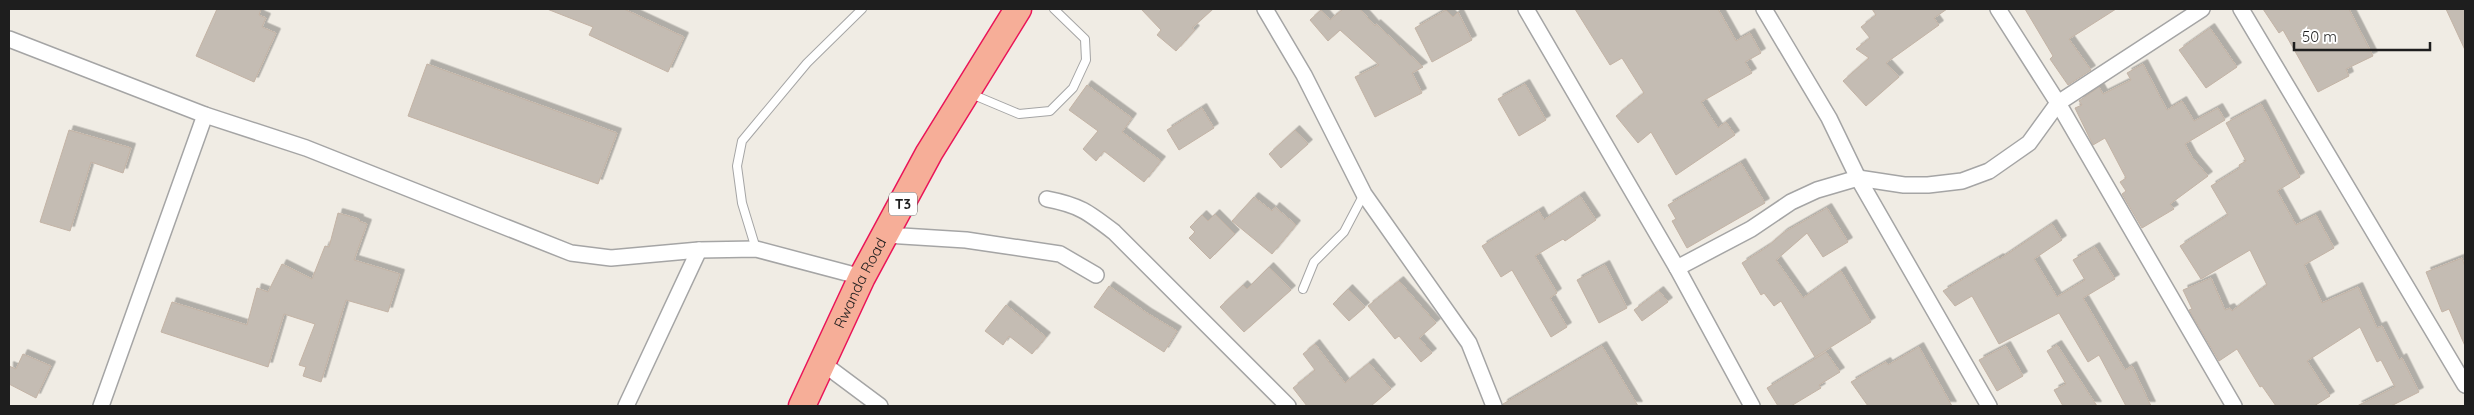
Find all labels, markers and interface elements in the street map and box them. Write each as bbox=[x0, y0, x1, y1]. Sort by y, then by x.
scale bar bbox=[2294, 20, 2430, 52]
text: 50 m bbox=[2302, 27, 2337, 46]
road number: T3 bbox=[889, 192, 917, 215]
street label: Rwanda Road bbox=[829, 234, 890, 331]

